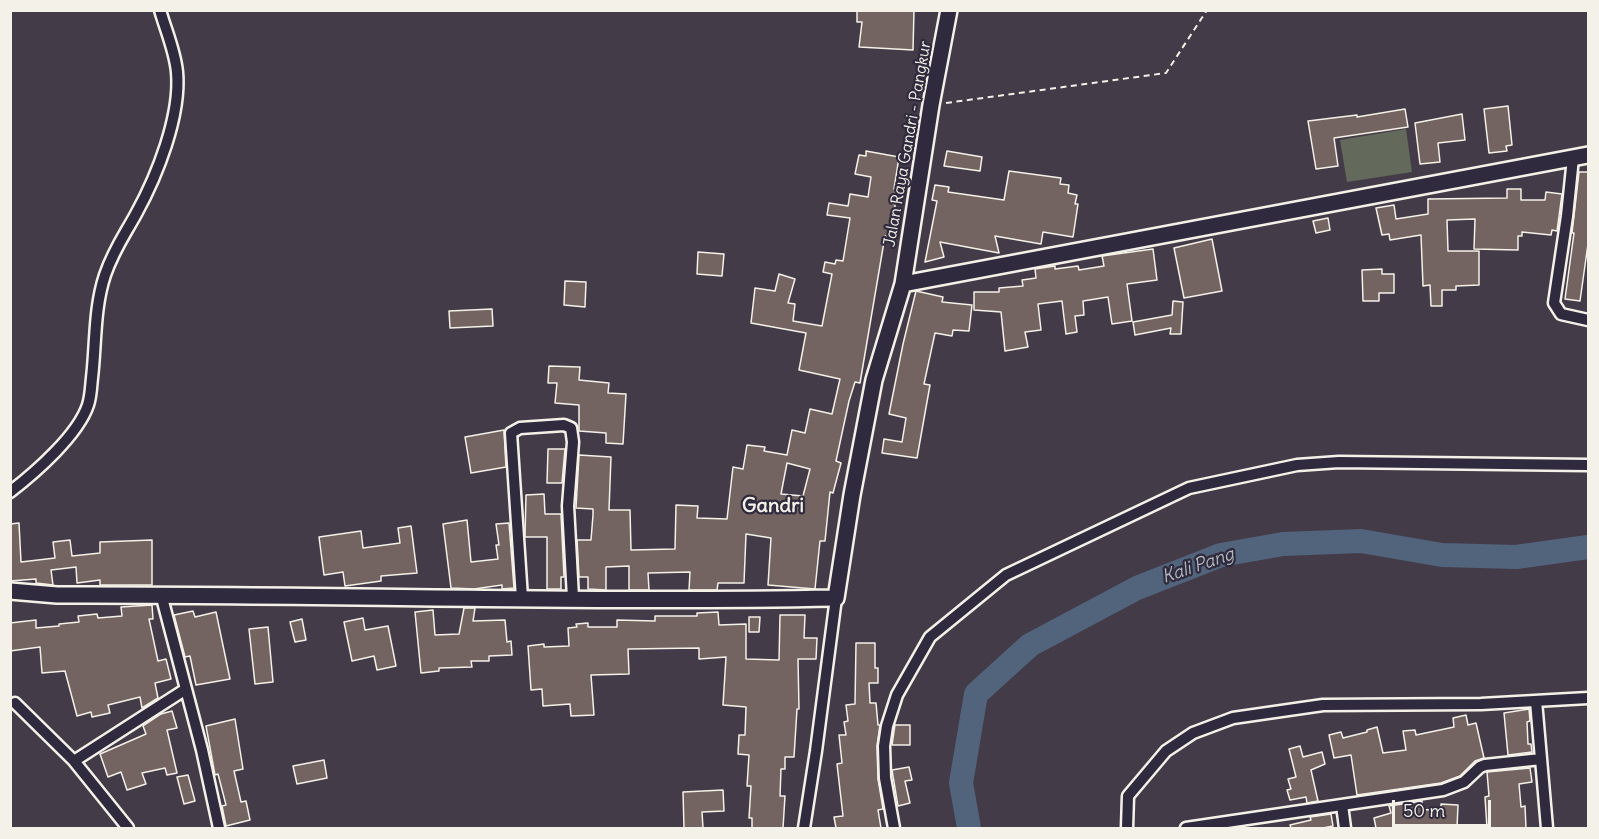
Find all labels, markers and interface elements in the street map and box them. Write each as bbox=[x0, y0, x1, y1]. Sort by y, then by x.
street label: Jalan Raya Gandri - Pangkur bbox=[880, 40, 936, 248]
district label: Gandri bbox=[742, 494, 804, 518]
water label: Kali Pang bbox=[1159, 544, 1237, 588]
scale bar bbox=[1395, 788, 1494, 826]
text: 50 m bbox=[1403, 799, 1445, 822]

